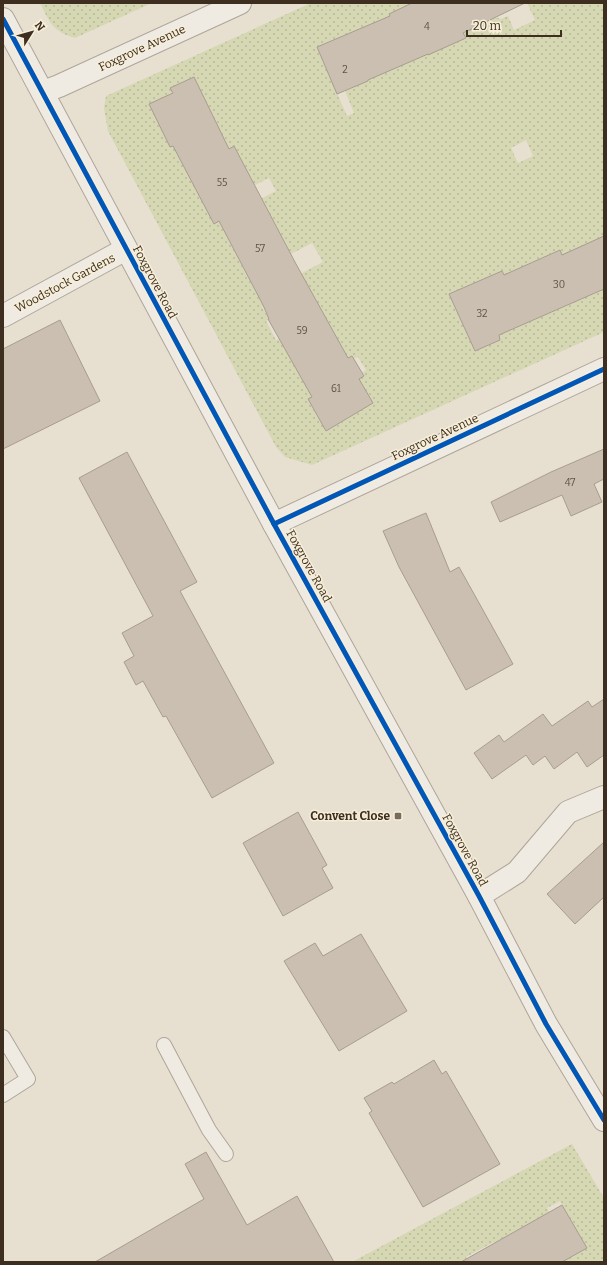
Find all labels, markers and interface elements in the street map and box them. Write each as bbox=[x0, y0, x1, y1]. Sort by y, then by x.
north arrow bbox=[12, 12, 52, 52]
scale bar bbox=[467, 12, 561, 38]
text: N bbox=[32, 19, 48, 34]
text: 20 m bbox=[473, 19, 502, 33]
house number: 4 bbox=[424, 21, 430, 33]
street label: Foxgrove Avenue bbox=[96, 22, 188, 74]
house number: 2 bbox=[342, 64, 348, 76]
house number: 55 bbox=[217, 177, 227, 189]
street label: Foxgrove Road bbox=[130, 243, 180, 321]
house number: 57 bbox=[255, 243, 265, 255]
street label: Woodstock Gardens bbox=[12, 251, 118, 315]
house number: 30 bbox=[553, 279, 565, 291]
house number: 32 bbox=[476, 308, 488, 320]
house number: 59 bbox=[296, 325, 308, 337]
house number: 61 bbox=[331, 383, 341, 395]
street label: Foxgrove Avenue bbox=[389, 411, 481, 463]
house number: 47 bbox=[565, 477, 575, 489]
street label: Foxgrove Road bbox=[283, 527, 335, 605]
place label: Convent Close bbox=[310, 809, 390, 823]
marker: Convent Close bbox=[393, 811, 403, 821]
street label: Foxgrove Road bbox=[439, 811, 491, 889]

